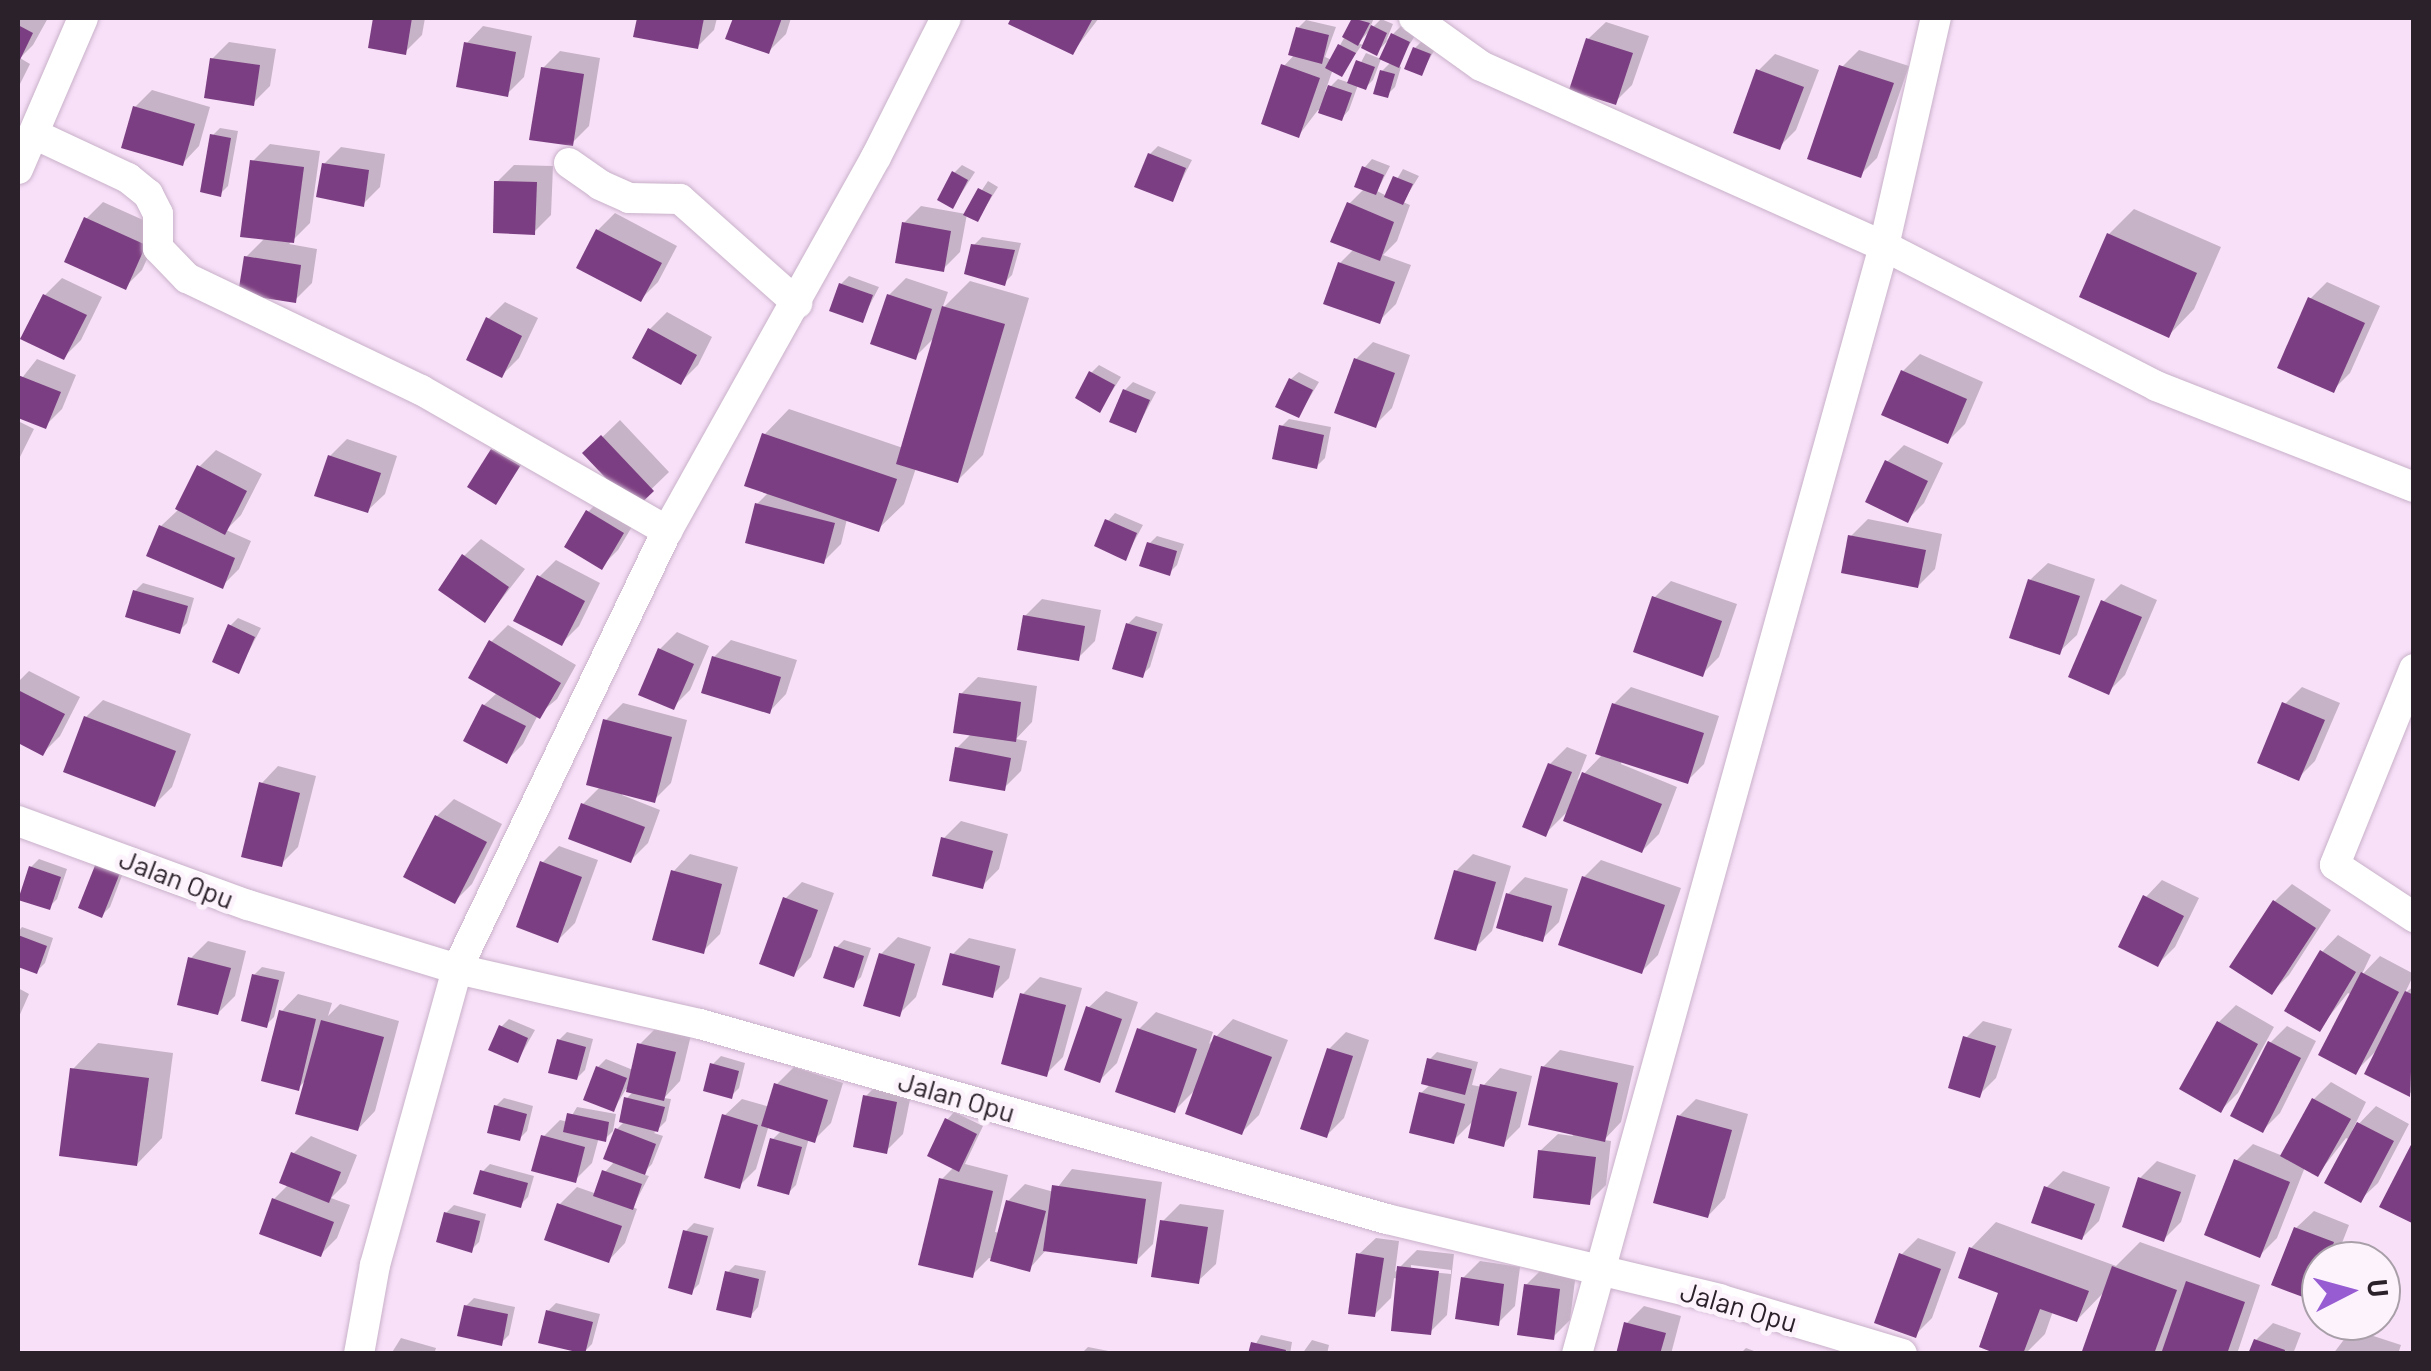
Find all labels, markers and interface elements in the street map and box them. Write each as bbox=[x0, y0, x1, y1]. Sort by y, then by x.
street label: Jalan Opu bbox=[115, 841, 239, 915]
street label: Jalan Opu bbox=[895, 1063, 1019, 1129]
north arrow bbox=[2301, 1241, 2401, 1341]
street label: Jalan Opu bbox=[1677, 1273, 1801, 1339]
text: U bbox=[2361, 1278, 2397, 1299]

